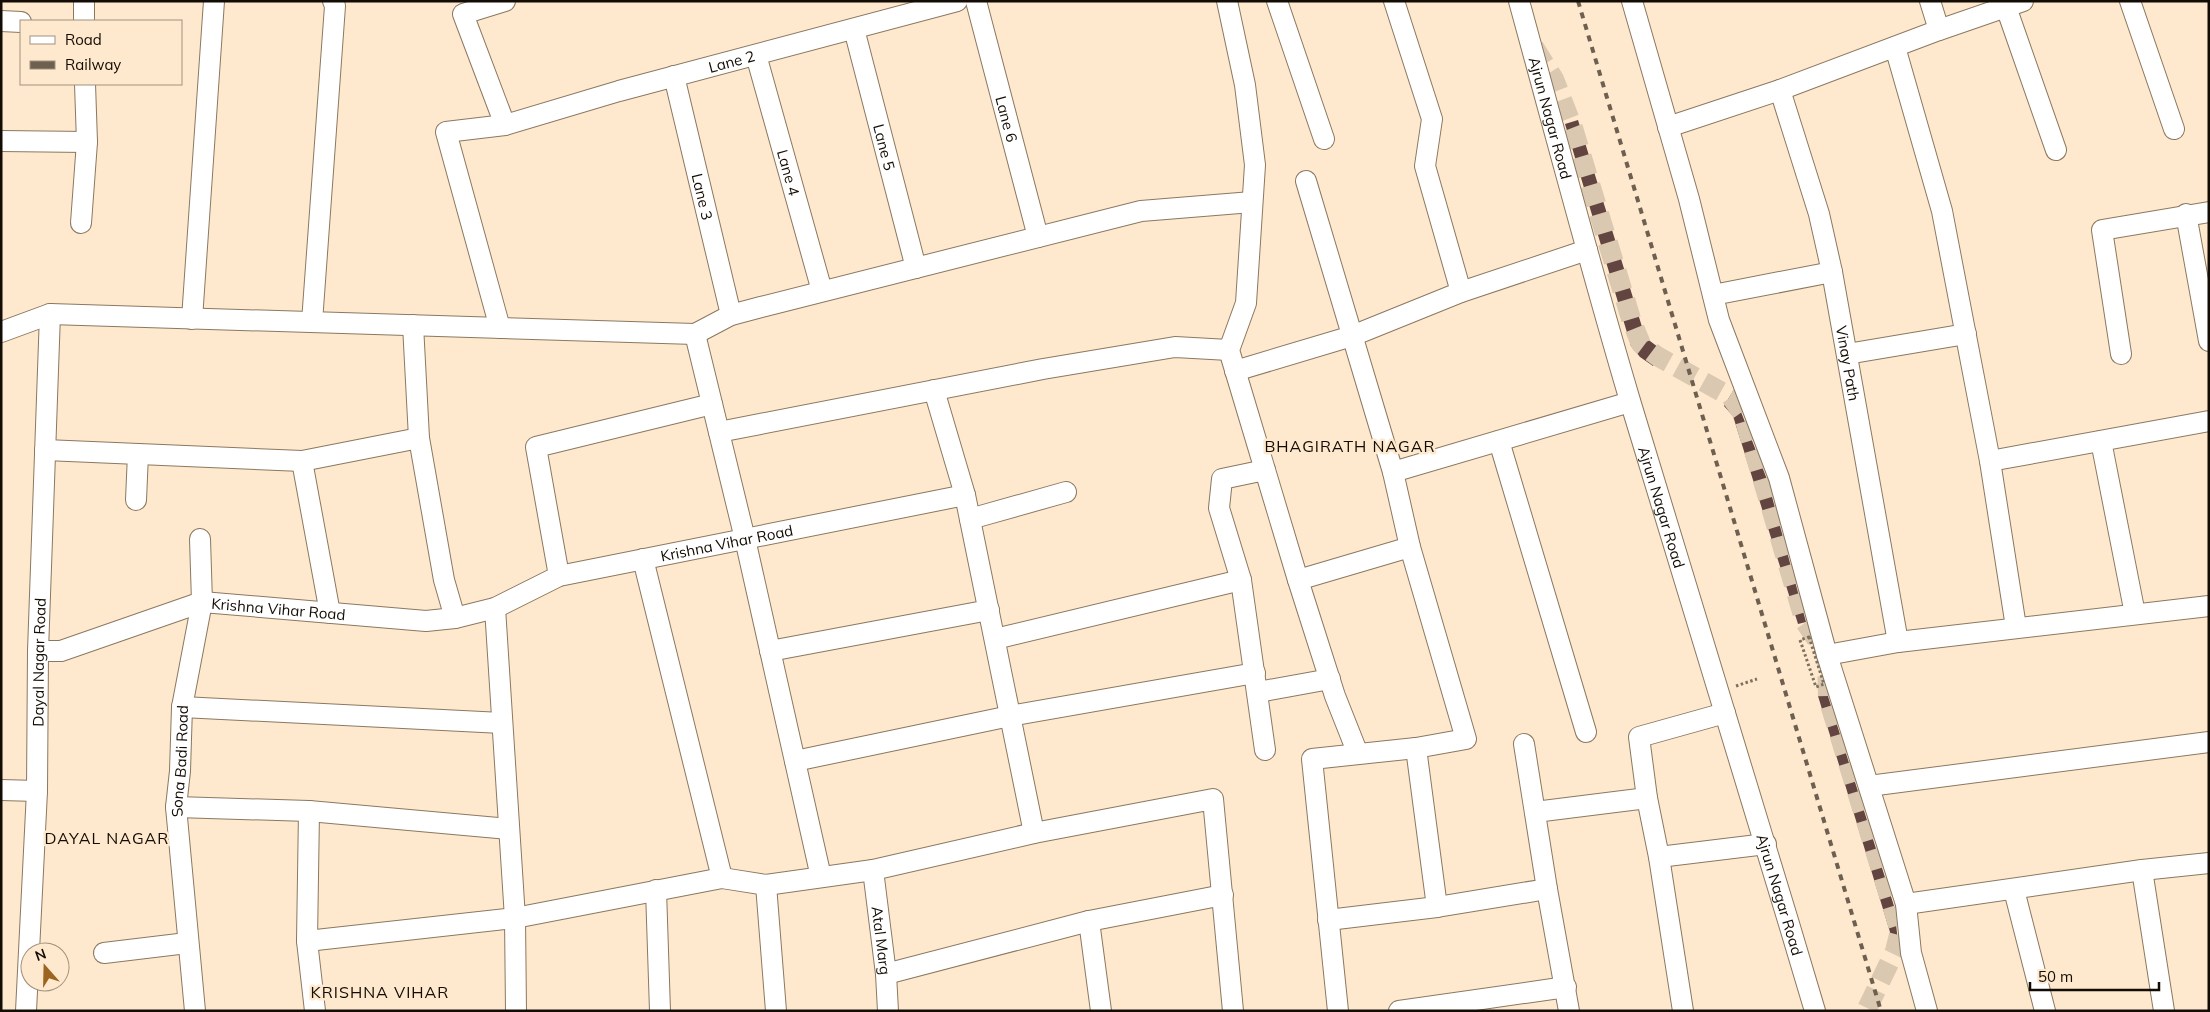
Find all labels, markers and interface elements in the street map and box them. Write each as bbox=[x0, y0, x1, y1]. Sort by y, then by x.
legend bbox=[20, 20, 182, 85]
text: Road bbox=[65, 30, 102, 49]
street label: Lane 2 bbox=[706, 46, 757, 76]
text: Railway bbox=[65, 55, 121, 74]
street label: Ajrun Nagar Road bbox=[1525, 55, 1576, 181]
street label: Lane 6 bbox=[992, 94, 1022, 144]
street label: Lane 5 bbox=[870, 122, 900, 172]
street label: Lane 4 bbox=[773, 147, 804, 198]
street label: Lane 3 bbox=[688, 172, 717, 222]
street label: Vinay Path bbox=[1832, 324, 1864, 402]
district label: BHAGIRATH NAGAR bbox=[1264, 436, 1436, 456]
street label: Ajrun Nagar Road bbox=[1635, 444, 1689, 570]
street label: Krishna Vihar Road bbox=[659, 520, 795, 565]
street label: Krishna Vihar Road bbox=[211, 593, 346, 624]
street label: Dayal Nagar Road bbox=[28, 597, 49, 727]
street label: Sona Badi Road bbox=[166, 705, 192, 818]
district label: DAYAL NAGAR bbox=[45, 828, 169, 848]
street label: Ajrun Nagar Road bbox=[1753, 832, 1807, 958]
street label: Atal Marg bbox=[868, 905, 896, 976]
north arrow bbox=[20, 942, 70, 992]
text: N bbox=[33, 945, 49, 965]
scale bar bbox=[2030, 960, 2159, 992]
text: 50 m bbox=[2038, 967, 2073, 986]
district label: KRISHNA VIHAR bbox=[311, 982, 449, 1002]

